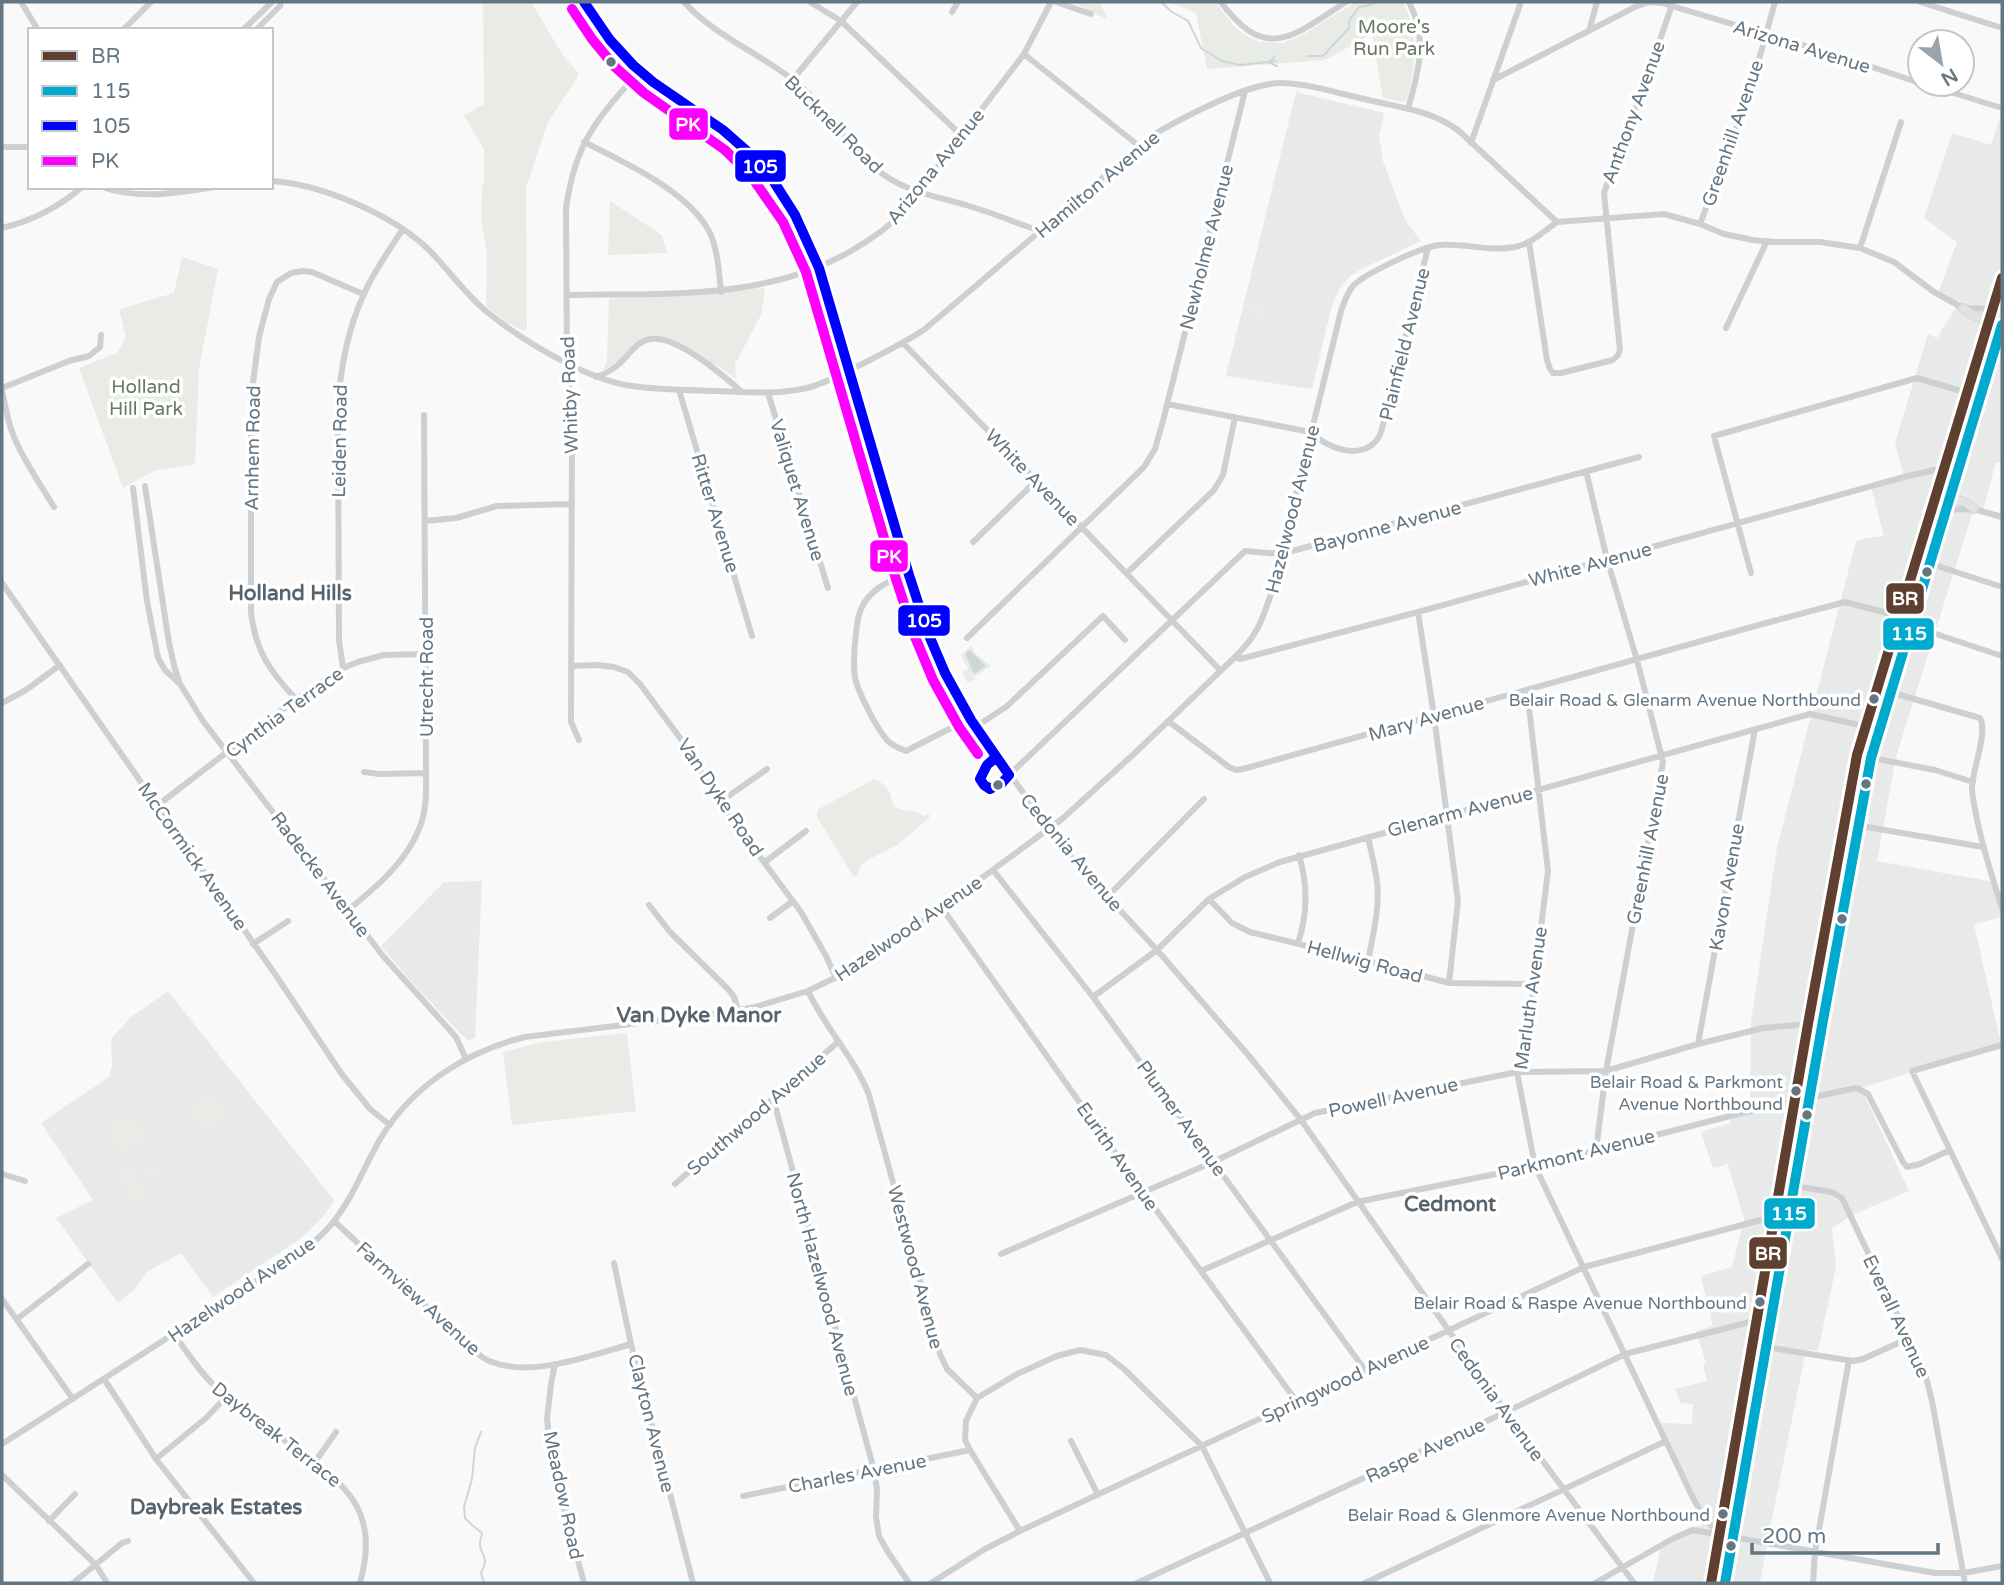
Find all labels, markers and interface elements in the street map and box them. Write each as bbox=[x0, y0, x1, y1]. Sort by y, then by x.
park label: Moore's Run Park bbox=[1353, 16, 1435, 60]
street label: Arizona Avenue bbox=[1730, 16, 1873, 78]
legend bbox=[28, 28, 273, 189]
north arrow bbox=[1906, 28, 1976, 98]
street label: Anthony Avenue bbox=[1598, 38, 1670, 187]
text: BR bbox=[91, 44, 121, 69]
unlabelled marker bbox=[604, 55, 618, 69]
street label: Greenhill Avenue bbox=[1698, 57, 1768, 209]
text: N bbox=[1937, 63, 1961, 90]
street label: Bucknell Road bbox=[780, 71, 887, 178]
text: 115 bbox=[91, 79, 131, 104]
street label: Arizona Avenue bbox=[882, 104, 989, 229]
line badge: PK bbox=[668, 107, 709, 141]
text: 105 bbox=[91, 114, 131, 139]
text: PK bbox=[675, 114, 701, 136]
street label: Hamilton Avenue bbox=[1031, 126, 1164, 243]
text: PK bbox=[91, 149, 119, 174]
line badge: 105 bbox=[734, 149, 787, 183]
text: 105 bbox=[742, 156, 778, 178]
street label: Newholme Avenue bbox=[1176, 162, 1238, 332]
street label: Plainfield Avenue bbox=[1375, 266, 1435, 423]
street label: Whitby Road bbox=[557, 336, 583, 454]
park label: Holland Hill Park bbox=[109, 376, 183, 420]
street label: Leiden Road bbox=[328, 384, 352, 498]
street label: Arnhem Road bbox=[241, 385, 265, 511]
street label: Valiquet Avenue bbox=[765, 417, 829, 564]
street label: Hazelwood Avenue bbox=[1261, 423, 1325, 596]
street label: White Avenue bbox=[980, 425, 1084, 531]
street label: Ritter Avenue bbox=[686, 451, 744, 576]
street label: Bayonne Avenue bbox=[1311, 497, 1464, 557]
street label: White Avenue bbox=[1526, 538, 1654, 592]
line badge: PK bbox=[869, 539, 909, 573]
text: PK bbox=[876, 546, 902, 568]
unlabelled marker bbox=[1920, 565, 1934, 579]
district label: Holland Hills bbox=[228, 581, 352, 606]
line badge: BR bbox=[1885, 582, 1925, 615]
text: BR bbox=[1892, 588, 1918, 610]
line badge: 105 bbox=[897, 604, 951, 637]
text: 105 bbox=[906, 610, 942, 632]
street label: Utrecht Road bbox=[416, 617, 438, 737]
line badge: 115 bbox=[1882, 617, 1935, 651]
text: 115 bbox=[1891, 623, 1927, 645]
street label: Cynthia Terrace bbox=[221, 663, 348, 763]
place label: Belair Road & Glenarm Avenue Northbound bbox=[1509, 690, 1861, 711]
street label: Mary Avenue bbox=[1366, 692, 1487, 746]
marker: Belair Road & Glenarm Avenue Northbound bbox=[1867, 692, 1881, 706]
street label: Van Dyke Road bbox=[673, 734, 768, 861]
street label: Greenhill Avenue bbox=[1623, 772, 1673, 926]
unlabelled marker bbox=[1859, 777, 1873, 791]
street label: McCormick Avenue bbox=[133, 778, 251, 935]
unlabelled marker bbox=[991, 778, 1005, 792]
street label: Glenarm Avenue bbox=[1385, 782, 1535, 842]
street label: Cedonia Avenue bbox=[1016, 789, 1127, 916]
street label: Radecke Avenue bbox=[266, 808, 374, 942]
street label: Kavon Avenue bbox=[1705, 822, 1749, 953]
street label: Hazelwood Avenue bbox=[831, 871, 986, 986]
unlabelled marker bbox=[1835, 912, 1849, 926]
street label: Marluth Avenue bbox=[1510, 925, 1552, 1071]
street label: Hellwig Road bbox=[1305, 936, 1425, 988]
district label: Van Dyke Manor bbox=[617, 1003, 782, 1028]
street label: Southwood Avenue bbox=[683, 1048, 830, 1180]
street label: Plumer Avenue bbox=[1132, 1057, 1230, 1181]
place label: Belair Road & Parkmont Avenue Northbound bbox=[1590, 1072, 1784, 1115]
street label: Powell Avenue bbox=[1326, 1073, 1460, 1122]
marker: Belair Road & Parkmont Avenue Northbound bbox=[1789, 1084, 1803, 1098]
street label: Eurith Avenue bbox=[1072, 1098, 1163, 1215]
unlabelled marker bbox=[1800, 1108, 1814, 1122]
street label: Parkmont Avenue bbox=[1495, 1125, 1657, 1185]
street label: North Hazelwood Avenue bbox=[782, 1170, 862, 1398]
street label: Westwood Avenue bbox=[883, 1183, 947, 1351]
district label: Cedmont bbox=[1404, 1192, 1496, 1217]
line badge: 115 bbox=[1763, 1197, 1816, 1230]
text: 115 bbox=[1771, 1203, 1807, 1225]
street label: Hazelwood Avenue bbox=[164, 1232, 319, 1347]
line badge: BR bbox=[1748, 1236, 1788, 1270]
street label: Farmview Avenue bbox=[352, 1237, 485, 1360]
text: BR bbox=[1755, 1243, 1781, 1265]
street label: Everall Avenue bbox=[1858, 1252, 1934, 1381]
place label: Belair Road & Raspe Avenue Northbound bbox=[1413, 1293, 1747, 1314]
marker: Belair Road & Raspe Avenue Northbound bbox=[1753, 1295, 1767, 1309]
street label: Springwood Avenue bbox=[1258, 1331, 1433, 1428]
street label: Cedonia Avenue bbox=[1444, 1334, 1548, 1466]
street label: Clayton Avenue bbox=[623, 1352, 679, 1495]
street label: Daybreak Terrace bbox=[207, 1378, 345, 1492]
street label: Raspe Avenue bbox=[1362, 1414, 1489, 1488]
street label: Meadow Road bbox=[539, 1429, 587, 1561]
street label: Charles Avenue bbox=[786, 1450, 928, 1498]
district label: Daybreak Estates bbox=[130, 1495, 302, 1520]
place label: Belair Road & Glenmore Avenue Northbound bbox=[1348, 1505, 1710, 1526]
marker: Belair Road & Glenmore Avenue Northbound bbox=[1716, 1507, 1730, 1521]
scale bar bbox=[1752, 1512, 1938, 1556]
text: 200 m bbox=[1762, 1524, 1826, 1549]
unlabelled marker bbox=[1724, 1539, 1738, 1553]

